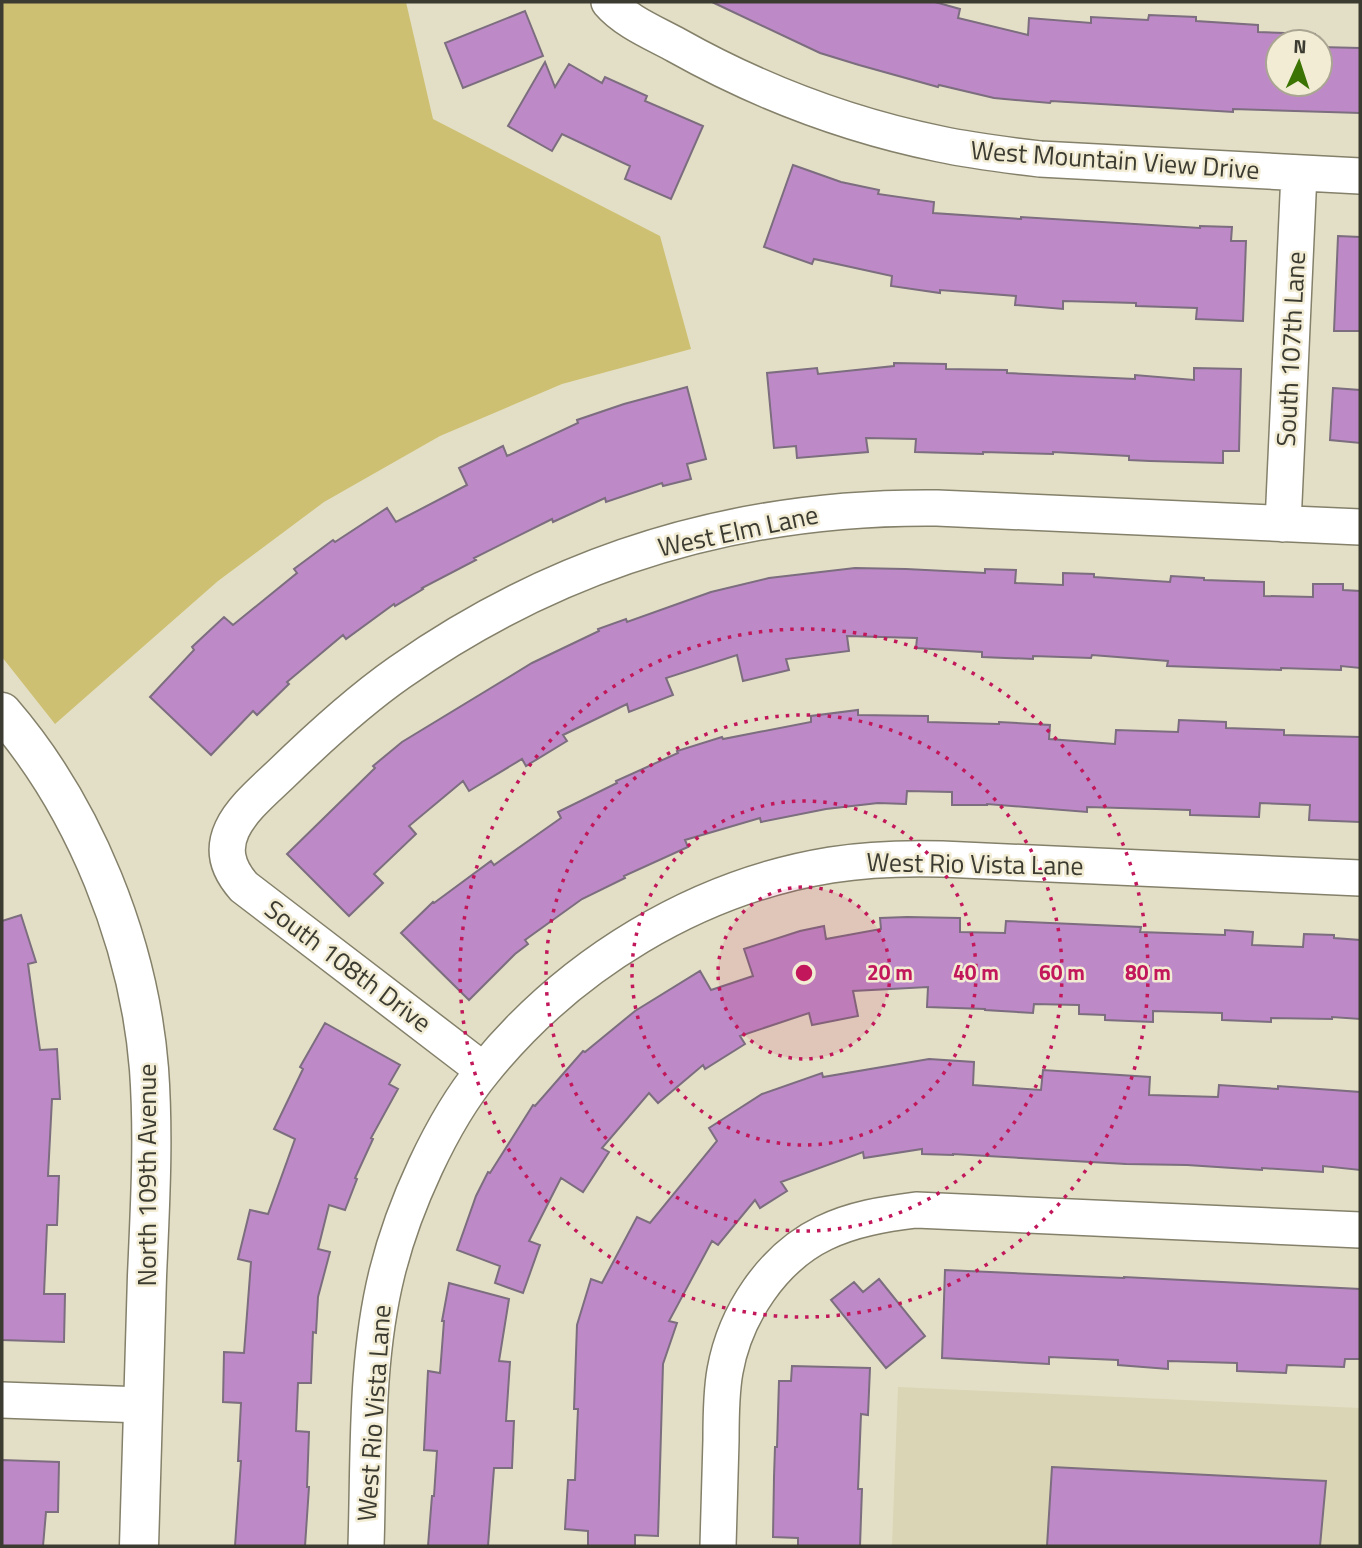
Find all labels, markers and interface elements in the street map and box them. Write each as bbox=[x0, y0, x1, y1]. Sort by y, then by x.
north arrow bbox=[1264, 28, 1334, 98]
text: N bbox=[1293, 31, 1307, 60]
street label: West Mountain View Drive bbox=[969, 130, 1261, 189]
street label: South 107th Lane bbox=[1266, 250, 1315, 448]
street label: West Elm Lane bbox=[654, 494, 822, 567]
street label: West Rio Vista Lane bbox=[866, 842, 1084, 885]
street label: South 108th Drive bbox=[257, 890, 440, 1041]
text: 20 m bbox=[867, 956, 913, 988]
text: 40 m bbox=[953, 956, 999, 988]
text: 60 m bbox=[1039, 956, 1085, 988]
text: 80 m bbox=[1125, 956, 1171, 988]
centre of rings bbox=[792, 961, 816, 985]
street label: North 109th Avenue bbox=[127, 1064, 166, 1286]
street label: West Rio Vista Lane bbox=[346, 1303, 401, 1523]

